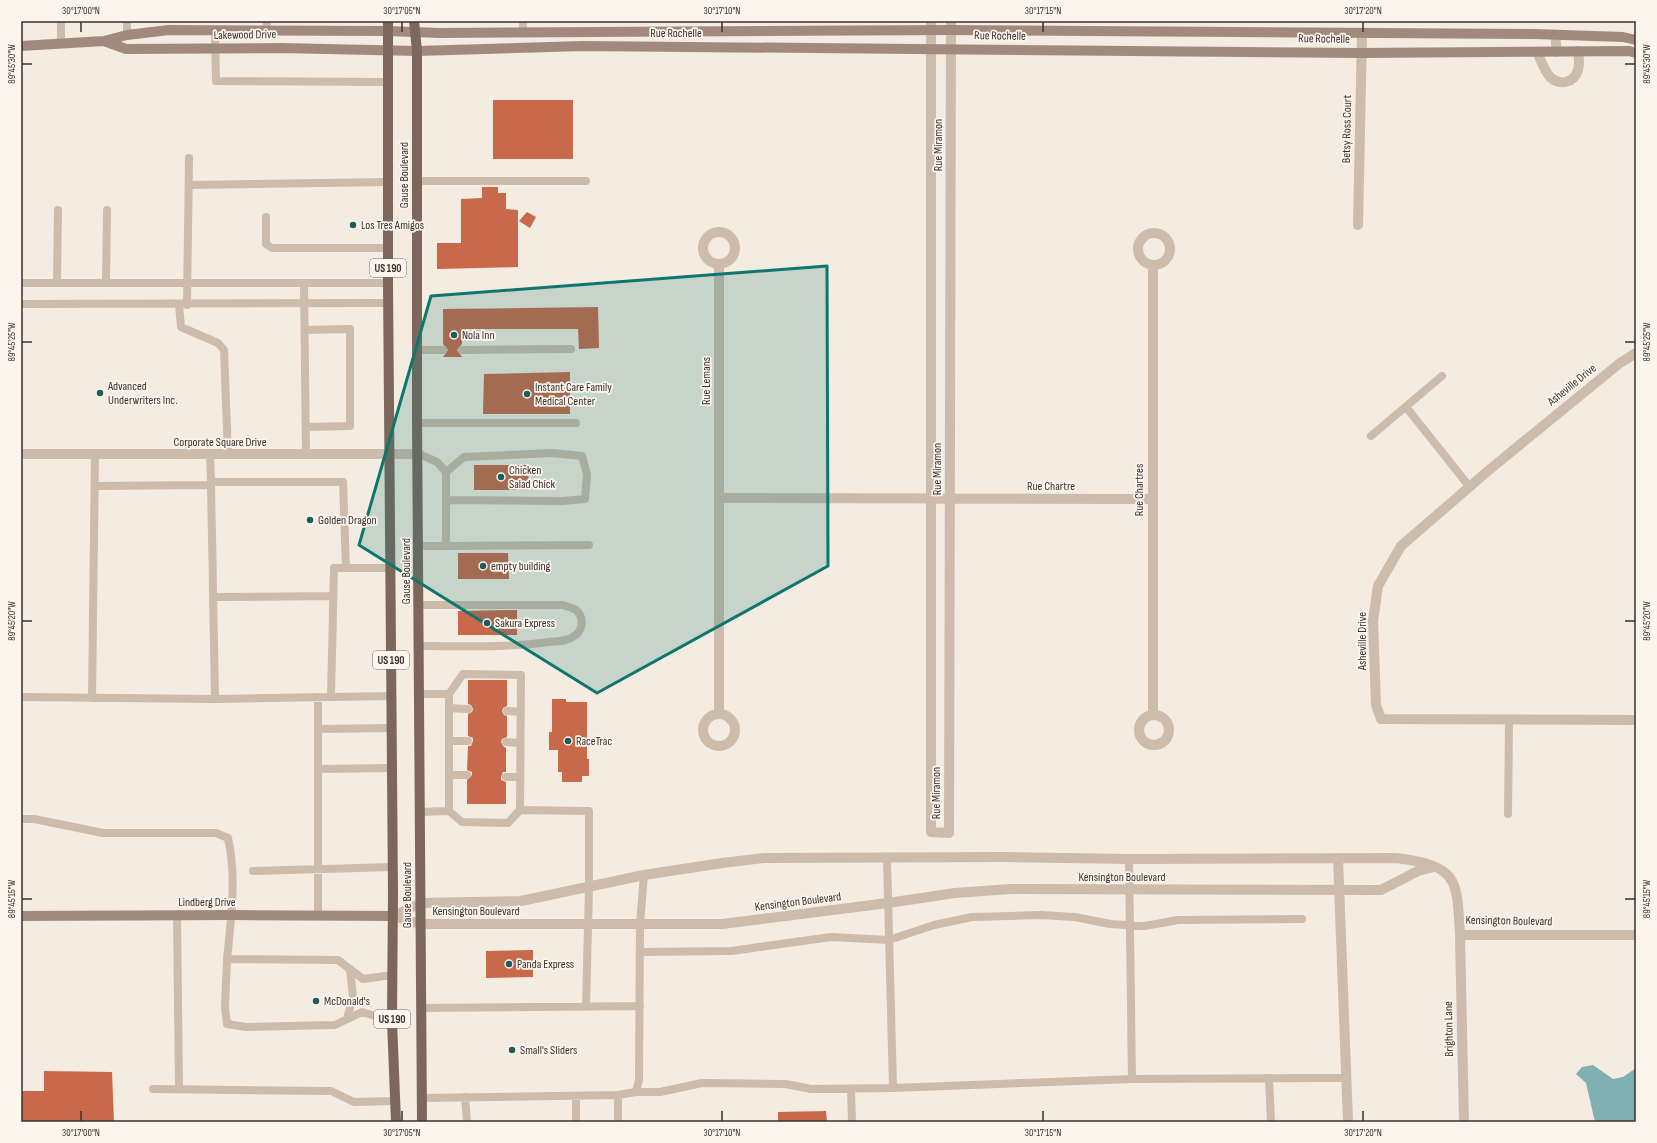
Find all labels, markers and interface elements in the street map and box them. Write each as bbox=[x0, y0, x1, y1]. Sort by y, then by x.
text: 30°17'00"N bbox=[62, 5, 100, 17]
text: 30°17'05"N bbox=[383, 5, 421, 17]
text: 30°17'10"N bbox=[704, 5, 740, 17]
text: 30°17'15"N bbox=[1025, 5, 1061, 17]
text: 30°17'20"N bbox=[1344, 5, 1382, 17]
street label: Rue Rochelle bbox=[650, 26, 702, 41]
street label: Lakewood Drive bbox=[213, 27, 277, 43]
street label: Rue Rochelle bbox=[974, 28, 1026, 44]
street label: Rue Rochelle bbox=[1298, 31, 1350, 47]
text: 89°45'30"W bbox=[6, 44, 18, 84]
text: 89°45'30"W bbox=[1641, 44, 1653, 84]
street label: Betsy Ross Court bbox=[1339, 94, 1355, 163]
street label: Rue Miramon bbox=[931, 119, 946, 171]
street label: Gause Boulevard bbox=[397, 142, 412, 208]
place label: Los Tres Amigos bbox=[361, 218, 424, 233]
marker: Los Tres Amigos bbox=[348, 220, 358, 230]
road number: US 190 bbox=[370, 259, 406, 277]
text: 89°45'25"W bbox=[6, 322, 18, 361]
text: 89°45'25"W bbox=[1641, 322, 1653, 361]
place label: Nola Inn bbox=[462, 328, 495, 343]
marker: Nola Inn bbox=[449, 330, 459, 340]
street label: Rue Lemans bbox=[699, 357, 714, 405]
street label: Asheville Drive bbox=[1544, 361, 1600, 410]
place label: Advanced Underwriters Inc. bbox=[107, 379, 178, 408]
place label: Instant Care Family Medical Center bbox=[535, 380, 612, 409]
marker: Advanced Underwriters Inc. bbox=[95, 388, 105, 398]
marker: Instant Care Family Medical Center bbox=[522, 389, 532, 399]
street label: Corporate Square Drive bbox=[174, 435, 267, 450]
street label: Rue Miramon bbox=[930, 443, 945, 495]
place label: Chicken Salad Chick bbox=[509, 463, 556, 492]
street label: Rue Chartres bbox=[1132, 464, 1147, 516]
marker: Chicken Salad Chick bbox=[496, 472, 506, 482]
street label: Rue Chartre bbox=[1027, 479, 1075, 494]
place label: Golden Dragon bbox=[318, 513, 377, 528]
marker: Golden Dragon bbox=[305, 515, 315, 525]
street label: Gause Boulevard bbox=[399, 538, 414, 604]
place label: empty building bbox=[491, 559, 551, 574]
marker: empty building bbox=[478, 561, 488, 571]
text: 89°45'20"W bbox=[6, 601, 18, 641]
text: 89°45'20"W bbox=[1641, 601, 1653, 641]
street label: Asheville Drive bbox=[1355, 612, 1370, 671]
place label: Sakura Express bbox=[495, 616, 555, 631]
marker: Sakura Express bbox=[482, 618, 492, 628]
road number: US 190 bbox=[373, 651, 409, 669]
place label: RaceTrac bbox=[576, 734, 612, 749]
marker: RaceTrac bbox=[563, 736, 573, 746]
street label: Rue Miramon bbox=[929, 767, 944, 819]
street label: Gause Boulevard bbox=[400, 862, 415, 928]
street label: Kensington Boulevard bbox=[1079, 870, 1165, 885]
text: 89°45'15"W bbox=[6, 879, 18, 918]
text: 89°45'15"W bbox=[1641, 879, 1653, 918]
street label: Kensington Boulevard bbox=[754, 889, 842, 915]
street label: Lindberg Drive bbox=[178, 895, 236, 910]
street label: Kensington Boulevard bbox=[433, 904, 519, 919]
street label: Kensington Boulevard bbox=[1465, 913, 1553, 929]
place label: Panda Express bbox=[517, 957, 574, 972]
marker: Panda Express bbox=[504, 959, 514, 969]
place label: McDonald's bbox=[324, 994, 370, 1009]
marker: McDonald's bbox=[311, 996, 321, 1006]
street label: Brighton Lane bbox=[1441, 1001, 1457, 1057]
road number: US 190 bbox=[374, 1010, 410, 1028]
place label: Small's Sliders bbox=[520, 1043, 577, 1058]
marker: Small's Sliders bbox=[507, 1045, 517, 1055]
text: 30°17'00"N bbox=[62, 1127, 100, 1139]
text: 30°17'05"N bbox=[383, 1127, 421, 1139]
text: 30°17'10"N bbox=[704, 1127, 740, 1139]
text: 30°17'15"N bbox=[1025, 1127, 1061, 1139]
text: 30°17'20"N bbox=[1344, 1127, 1382, 1139]

